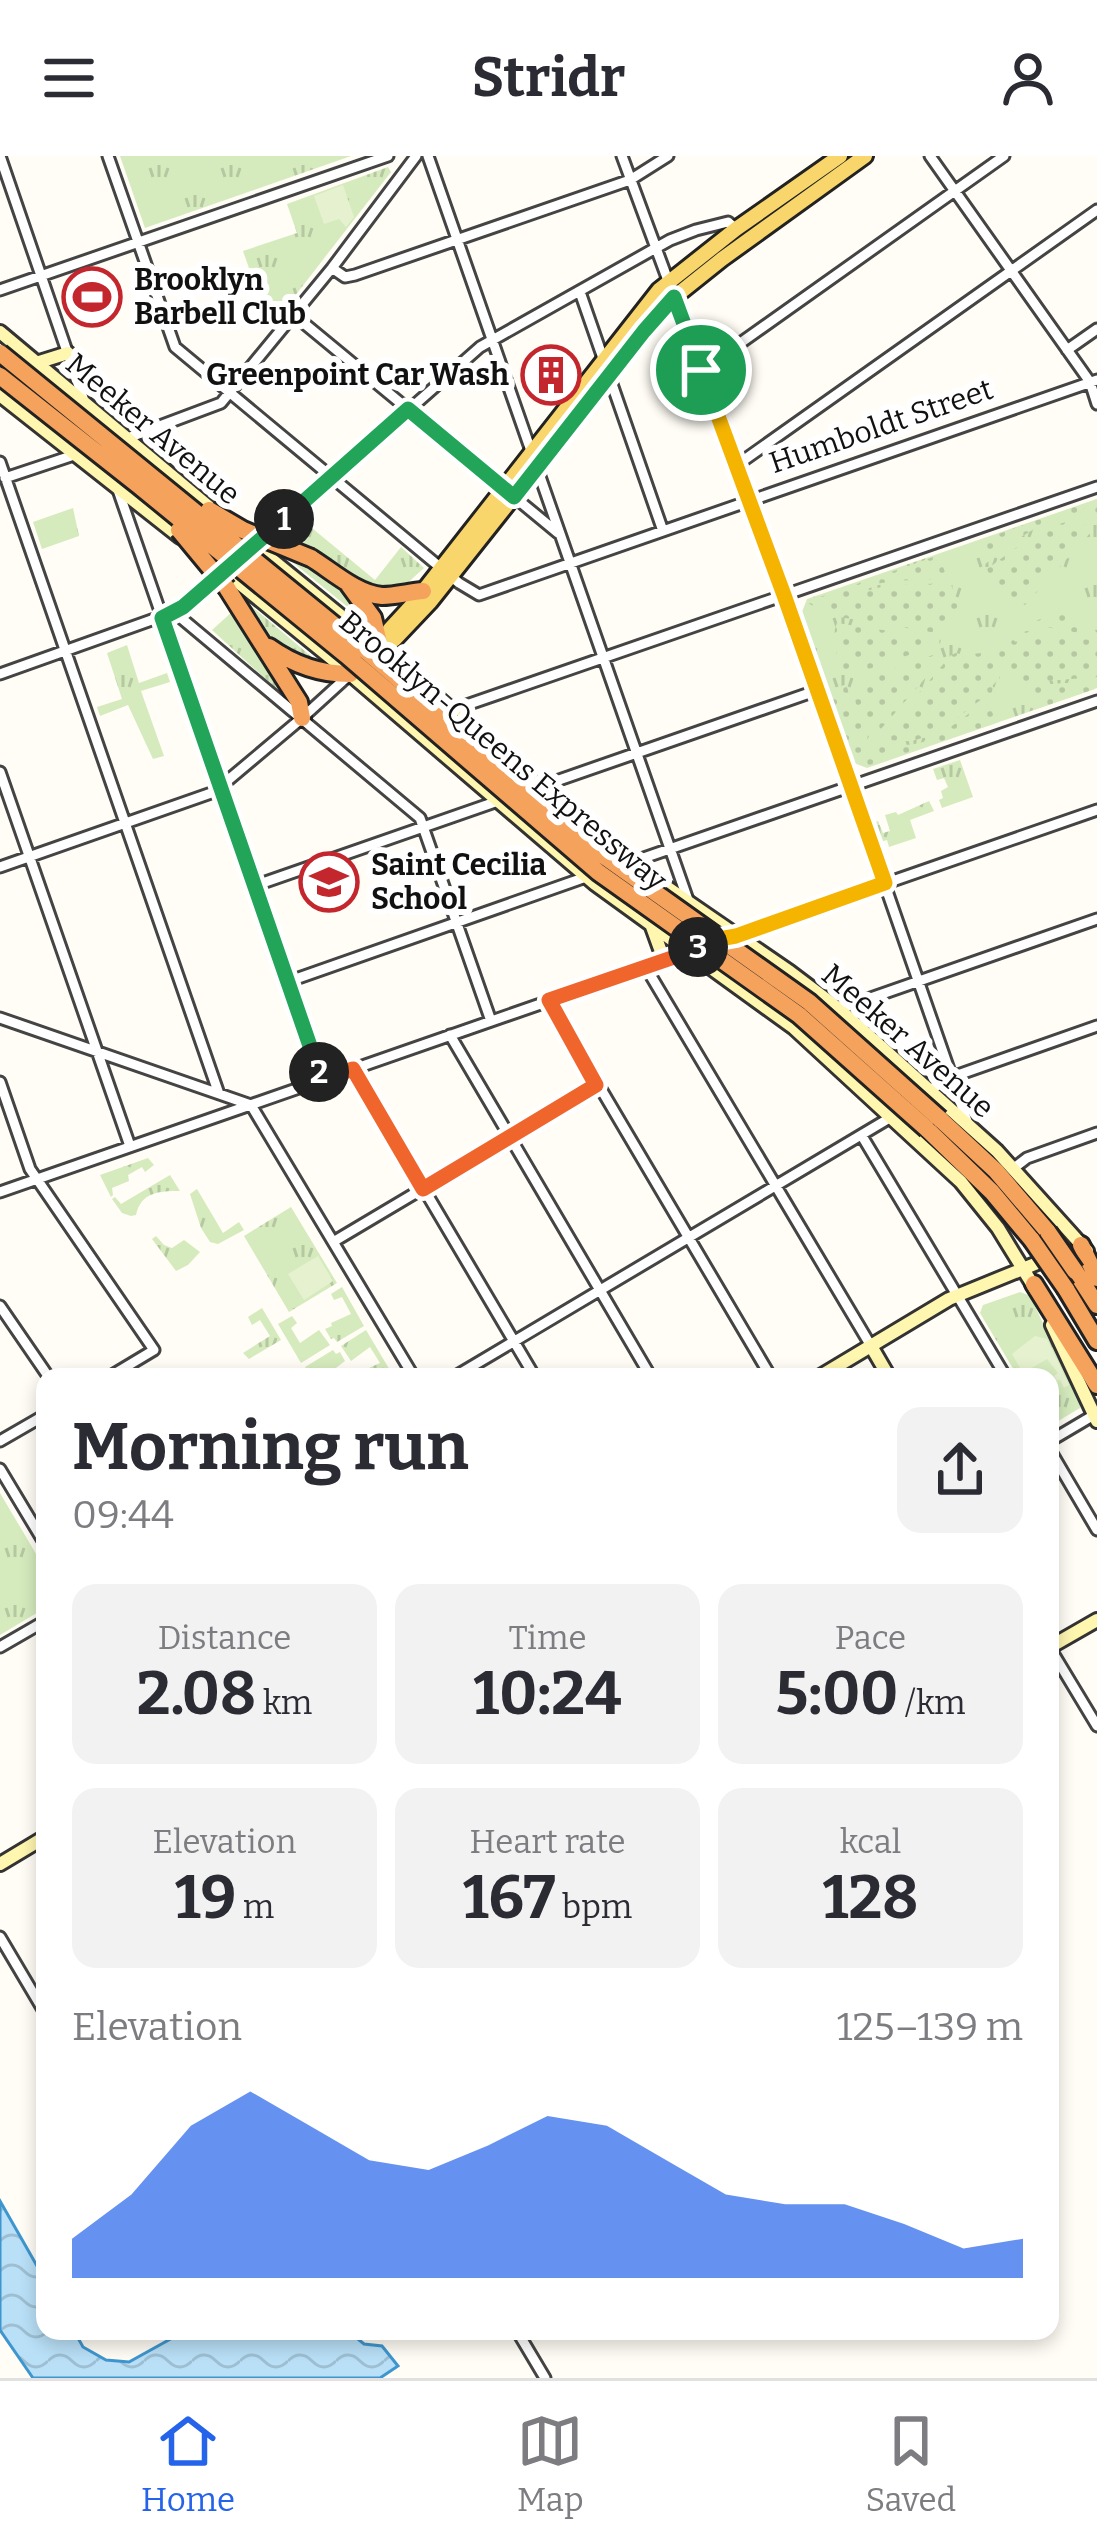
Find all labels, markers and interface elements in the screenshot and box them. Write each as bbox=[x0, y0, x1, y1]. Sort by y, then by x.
icon: menu bbox=[36, 45, 102, 111]
icon: person bbox=[995, 45, 1061, 111]
text: Stridr bbox=[472, 46, 625, 110]
place label: Brooklyn Barbell Club bbox=[134, 262, 306, 332]
sports icon: Brooklyn Barbell Club bbox=[61, 266, 123, 328]
pin bbox=[650, 319, 752, 421]
icon: arrive bbox=[668, 337, 734, 403]
building icon: Greenpoint Car Wash bbox=[520, 344, 582, 406]
street label: Meeker Avenue bbox=[59, 346, 247, 512]
place label: Greenpoint Car Wash bbox=[206, 357, 509, 393]
street label: Humboldt Street bbox=[765, 371, 997, 481]
pin: 1 bbox=[254, 489, 314, 549]
text: 1 bbox=[277, 499, 291, 539]
street label: Brooklyn-Queens Expressway bbox=[332, 604, 674, 898]
place label: Saint Cecilia School bbox=[371, 847, 547, 917]
school or university icon: Saint Cecilia School bbox=[298, 851, 360, 913]
pin: 3 bbox=[668, 917, 728, 977]
text: 3 bbox=[688, 927, 708, 967]
street label: Meeker Avenue bbox=[815, 957, 1001, 1125]
pin: 2 bbox=[289, 1042, 349, 1102]
text: 2 bbox=[310, 1052, 328, 1092]
text: Morning run bbox=[72, 1407, 469, 1486]
button: share bbox=[897, 1407, 1023, 1533]
text: 09:44 bbox=[72, 1492, 174, 1538]
text: Distance bbox=[158, 1618, 291, 1658]
text: Time bbox=[509, 1618, 586, 1658]
text: Pace bbox=[835, 1618, 906, 1658]
text: 2.08 bbox=[137, 1658, 256, 1730]
text: 10:24 bbox=[473, 1658, 622, 1730]
text: 5:00 bbox=[775, 1658, 898, 1730]
text: km bbox=[256, 1683, 312, 1723]
text: /km bbox=[898, 1683, 966, 1723]
text: Elevation bbox=[153, 1822, 296, 1862]
text: Heart rate bbox=[469, 1822, 626, 1862]
text: kcal bbox=[840, 1822, 901, 1862]
text: 19 bbox=[175, 1862, 236, 1934]
text: 167 bbox=[463, 1862, 555, 1934]
text: 128 bbox=[823, 1862, 918, 1934]
text: m bbox=[236, 1887, 274, 1927]
text: bpm bbox=[555, 1887, 632, 1927]
text: Elevation bbox=[72, 2004, 242, 2050]
text: 125–139 m bbox=[837, 2004, 1023, 2050]
tab: Home bbox=[141, 2408, 235, 2520]
tab: Map bbox=[517, 2408, 584, 2520]
tab: Saved bbox=[865, 2408, 956, 2520]

